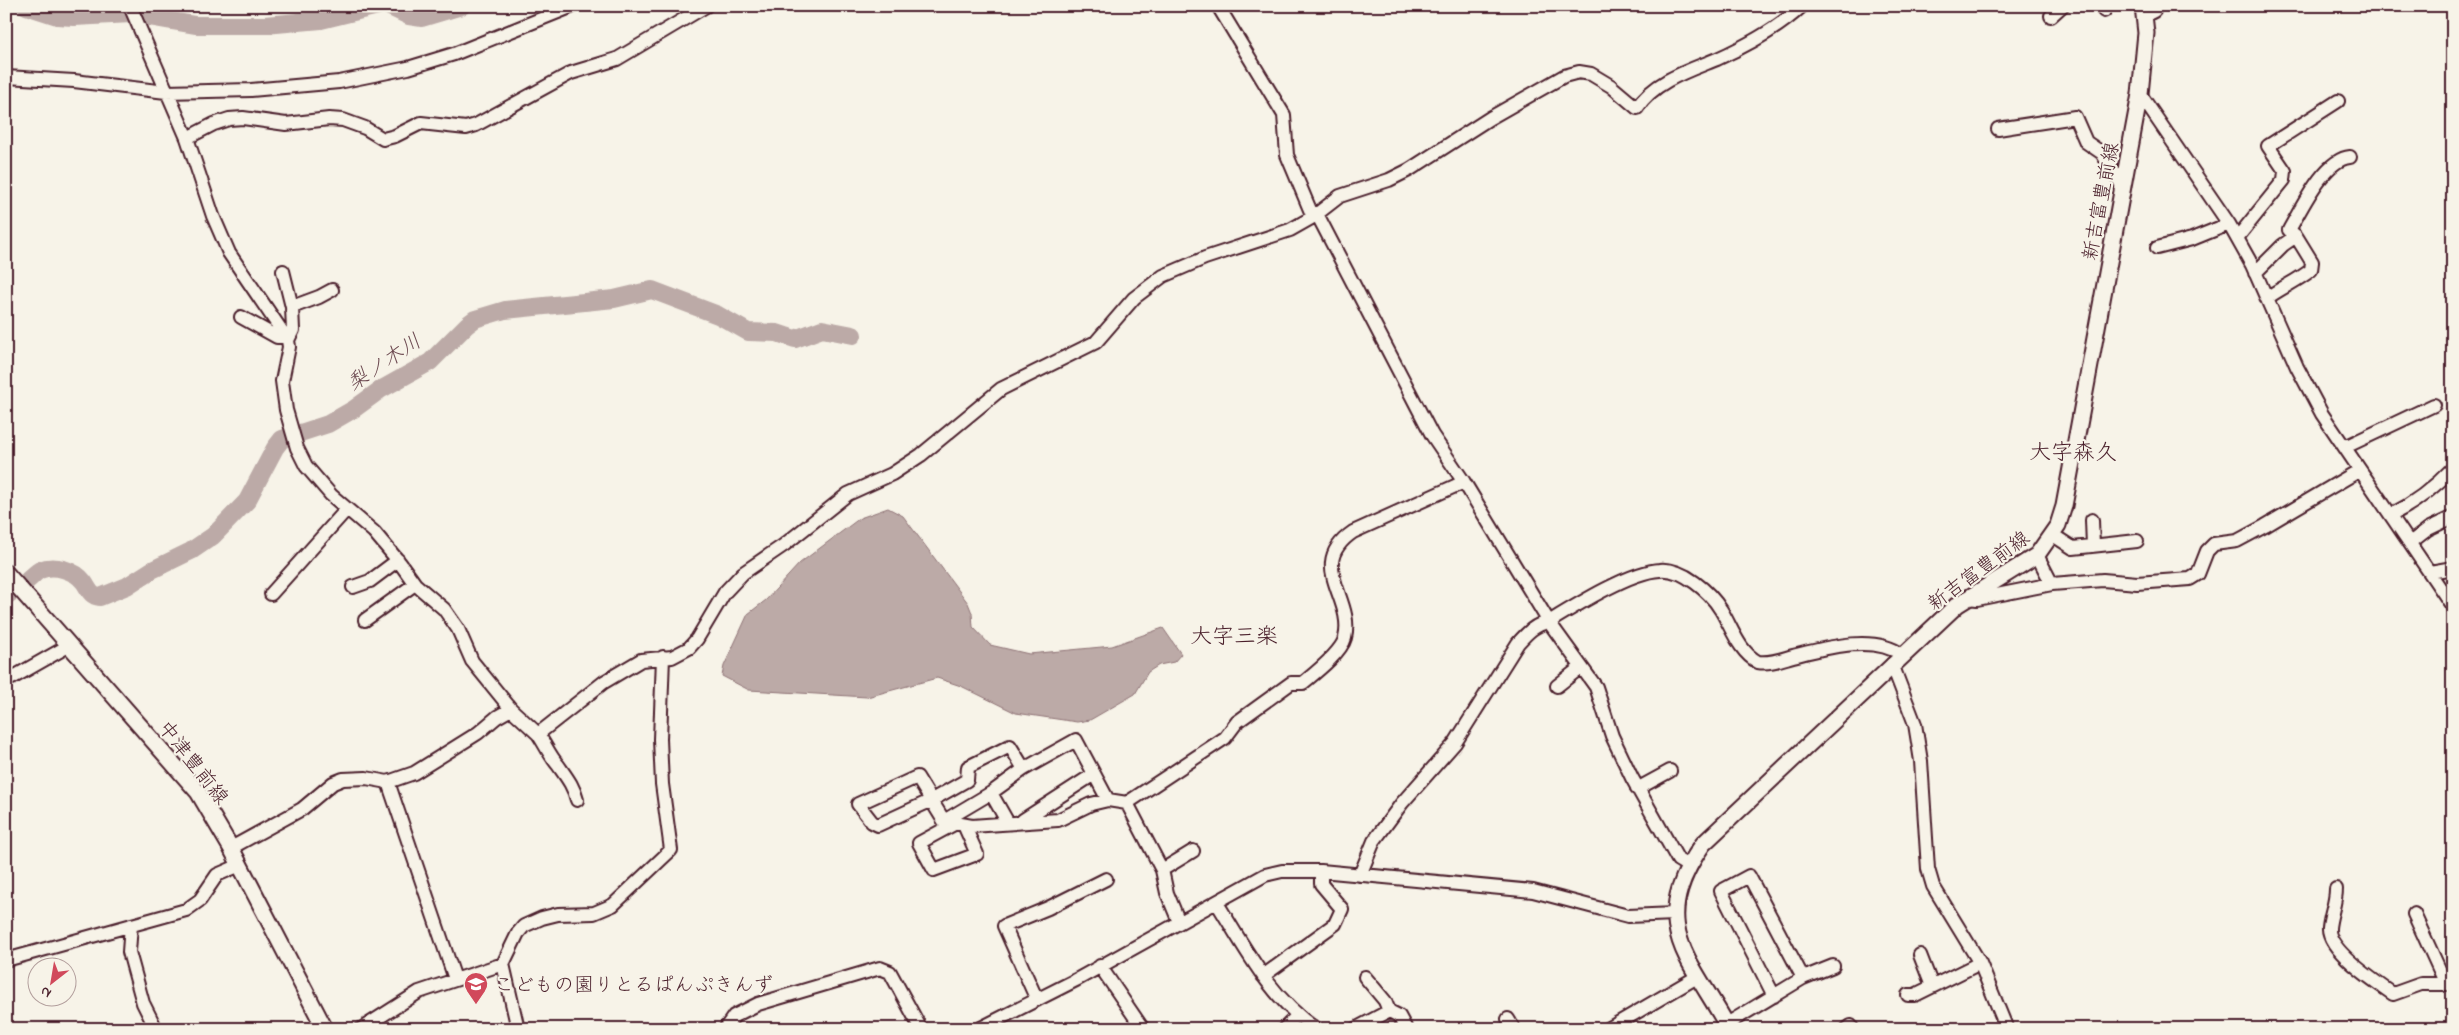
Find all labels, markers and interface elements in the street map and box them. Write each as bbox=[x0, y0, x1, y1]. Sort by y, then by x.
street label: 新吉富豊前線 bbox=[2077, 140, 2128, 263]
water label: 梨ノ木川 bbox=[342, 328, 428, 400]
district label: 大字森久 bbox=[2029, 438, 2117, 470]
street label: 新吉富豊前線 bbox=[1922, 525, 2037, 619]
district label: 大字三楽 bbox=[1190, 622, 1278, 654]
street label: 中津豊前線 bbox=[150, 715, 234, 812]
north arrow bbox=[28, 958, 78, 1008]
school or university icon: こどもの園りとるぱんぷきんず bbox=[463, 971, 489, 1005]
place label: こどもの園りとるぱんぷきんず bbox=[494, 972, 773, 1001]
text: N bbox=[37, 980, 56, 1003]

